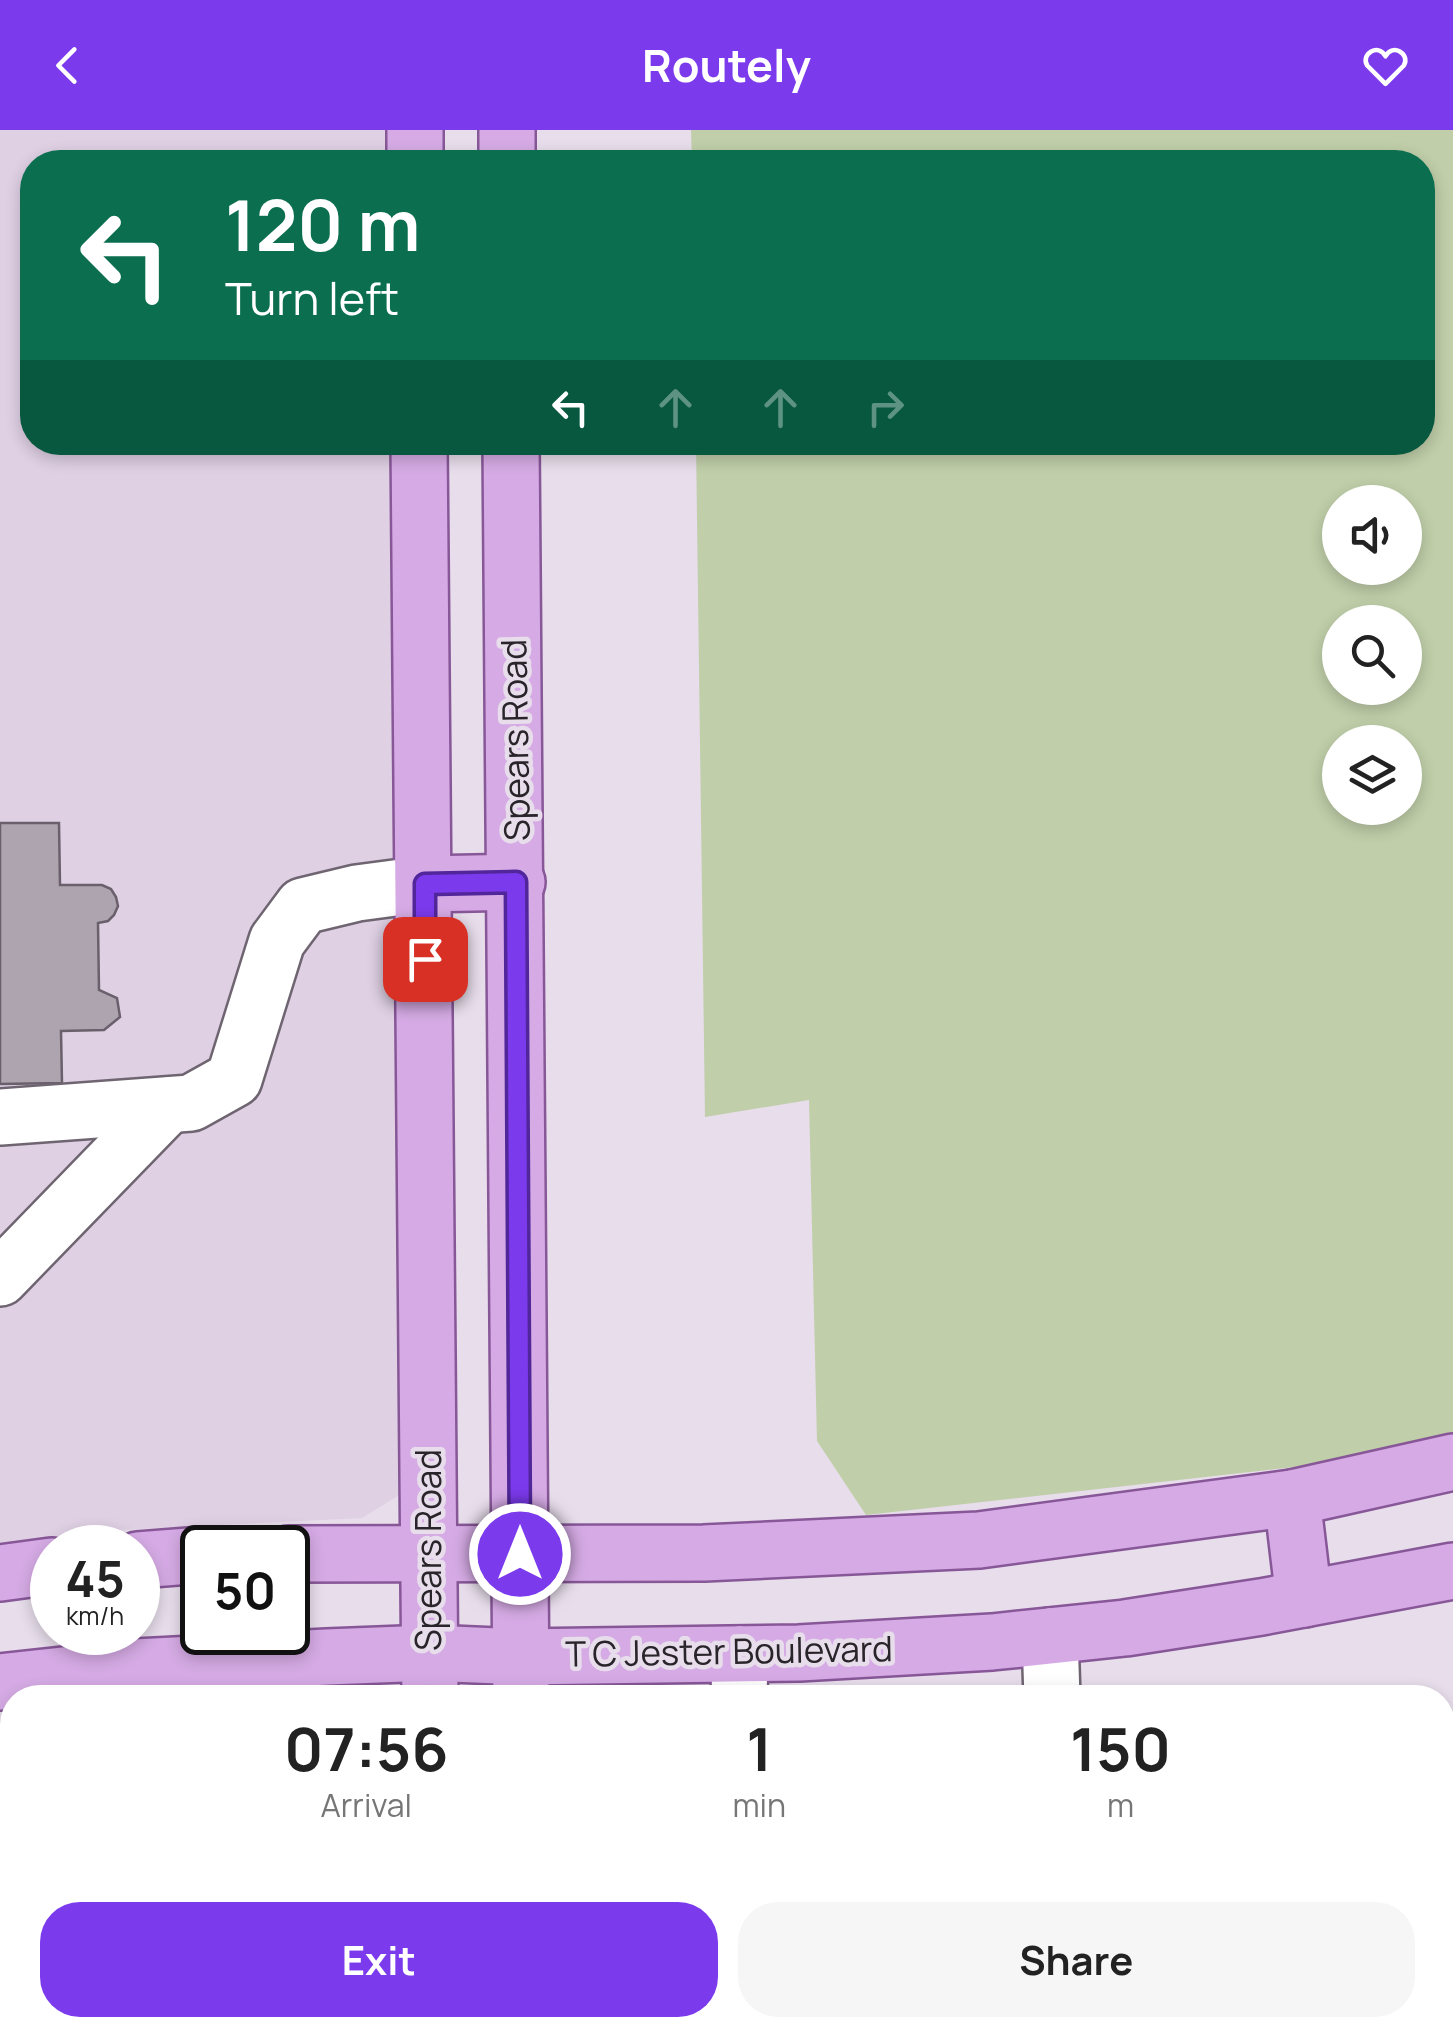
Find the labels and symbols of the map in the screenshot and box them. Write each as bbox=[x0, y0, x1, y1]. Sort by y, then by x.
street label: Spears Road bbox=[489, 639, 541, 841]
pin bbox=[383, 917, 468, 1002]
street label: Spears Road bbox=[404, 1449, 452, 1651]
position arrow bbox=[468, 1502, 572, 1606]
speed limit sign: 50 bbox=[180, 1525, 310, 1655]
street label: T C Jester Boulevard bbox=[565, 1624, 893, 1678]

